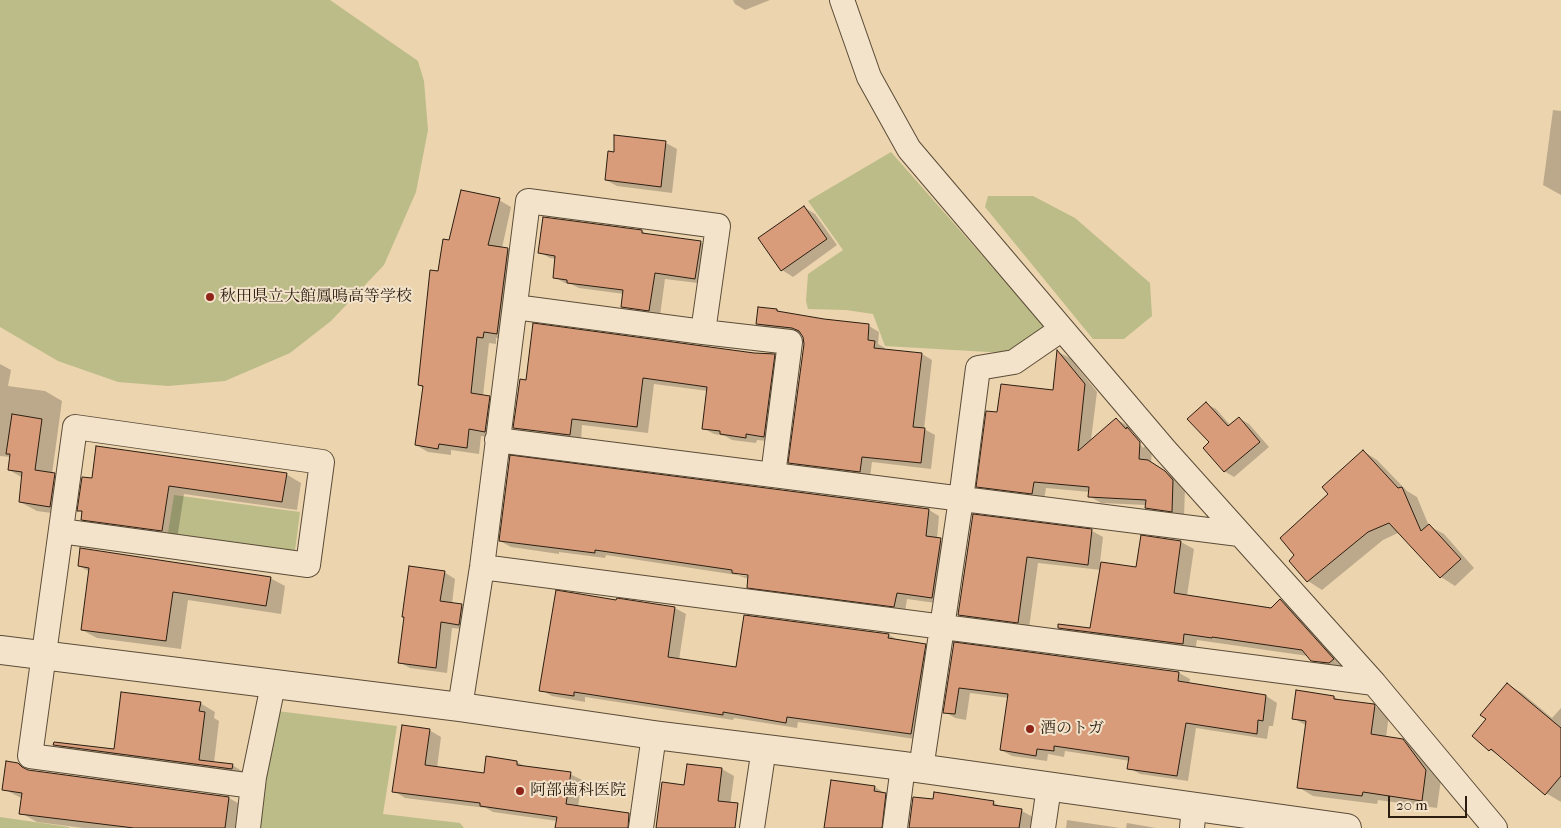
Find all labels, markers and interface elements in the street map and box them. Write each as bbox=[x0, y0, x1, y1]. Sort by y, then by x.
place label: 秋田県立大館鳳鳴高等学校 bbox=[220, 287, 412, 307]
marker: 秋田県立大館鳳鳴高等学校 bbox=[204, 291, 216, 303]
place label: 酒のトガ bbox=[1040, 719, 1104, 739]
marker: 酒のトガ bbox=[1024, 723, 1036, 735]
place label: 阿部歯科医院 bbox=[530, 781, 626, 801]
marker: 阿部歯科医院 bbox=[514, 785, 526, 797]
scale bar bbox=[1391, 786, 1470, 818]
text: 20 m bbox=[1396, 796, 1428, 814]

